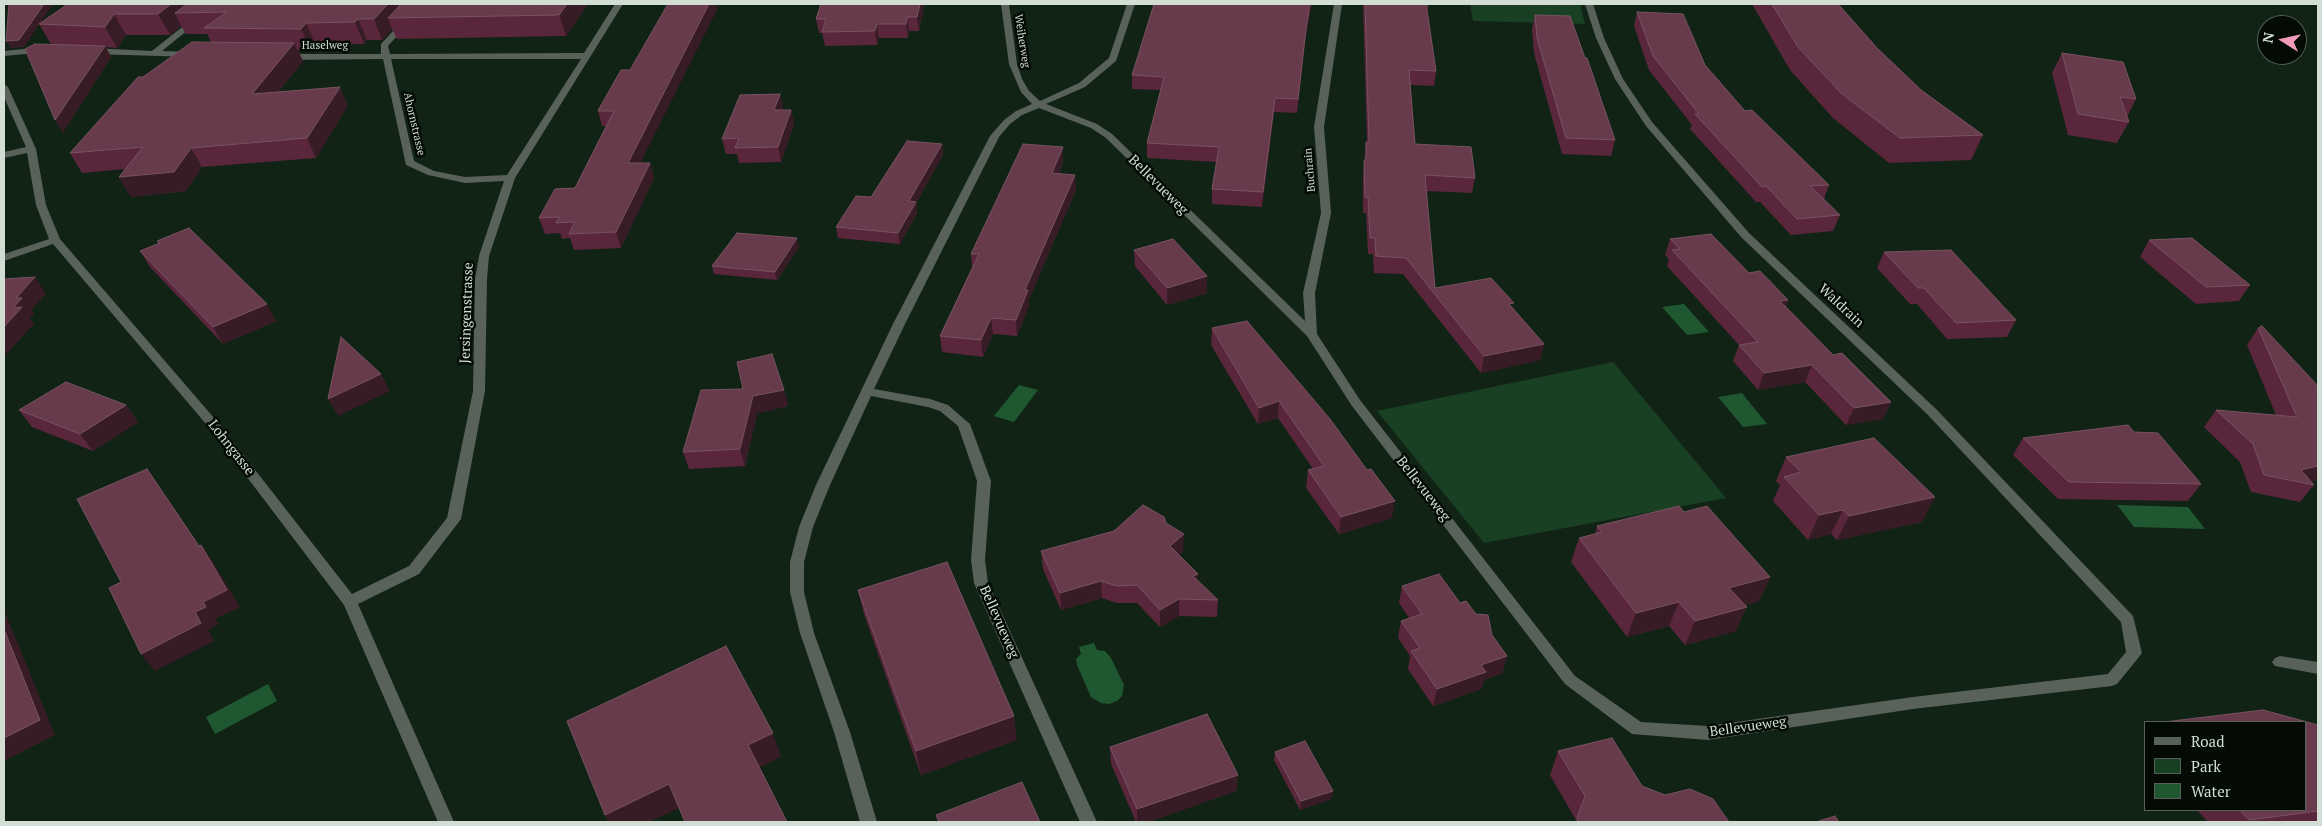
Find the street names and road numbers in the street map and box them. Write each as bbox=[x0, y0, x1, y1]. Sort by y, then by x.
street label: Weiherweg bbox=[1011, 13, 1033, 69]
street label: Haselweg bbox=[302, 39, 348, 53]
street label: Ahornstrasse bbox=[400, 91, 428, 157]
street label: Buchrain bbox=[1301, 147, 1319, 193]
street label: Bellevueweg bbox=[1125, 152, 1191, 218]
street label: Jersingenstrasse bbox=[457, 262, 477, 364]
street label: Waldrain bbox=[1815, 281, 1867, 331]
street label: Lohngasse bbox=[204, 417, 258, 479]
street label: Bellevueweg bbox=[1393, 453, 1453, 525]
street label: Bellevueweg bbox=[976, 583, 1022, 661]
street label: Bellevueweg bbox=[1708, 713, 1788, 741]

